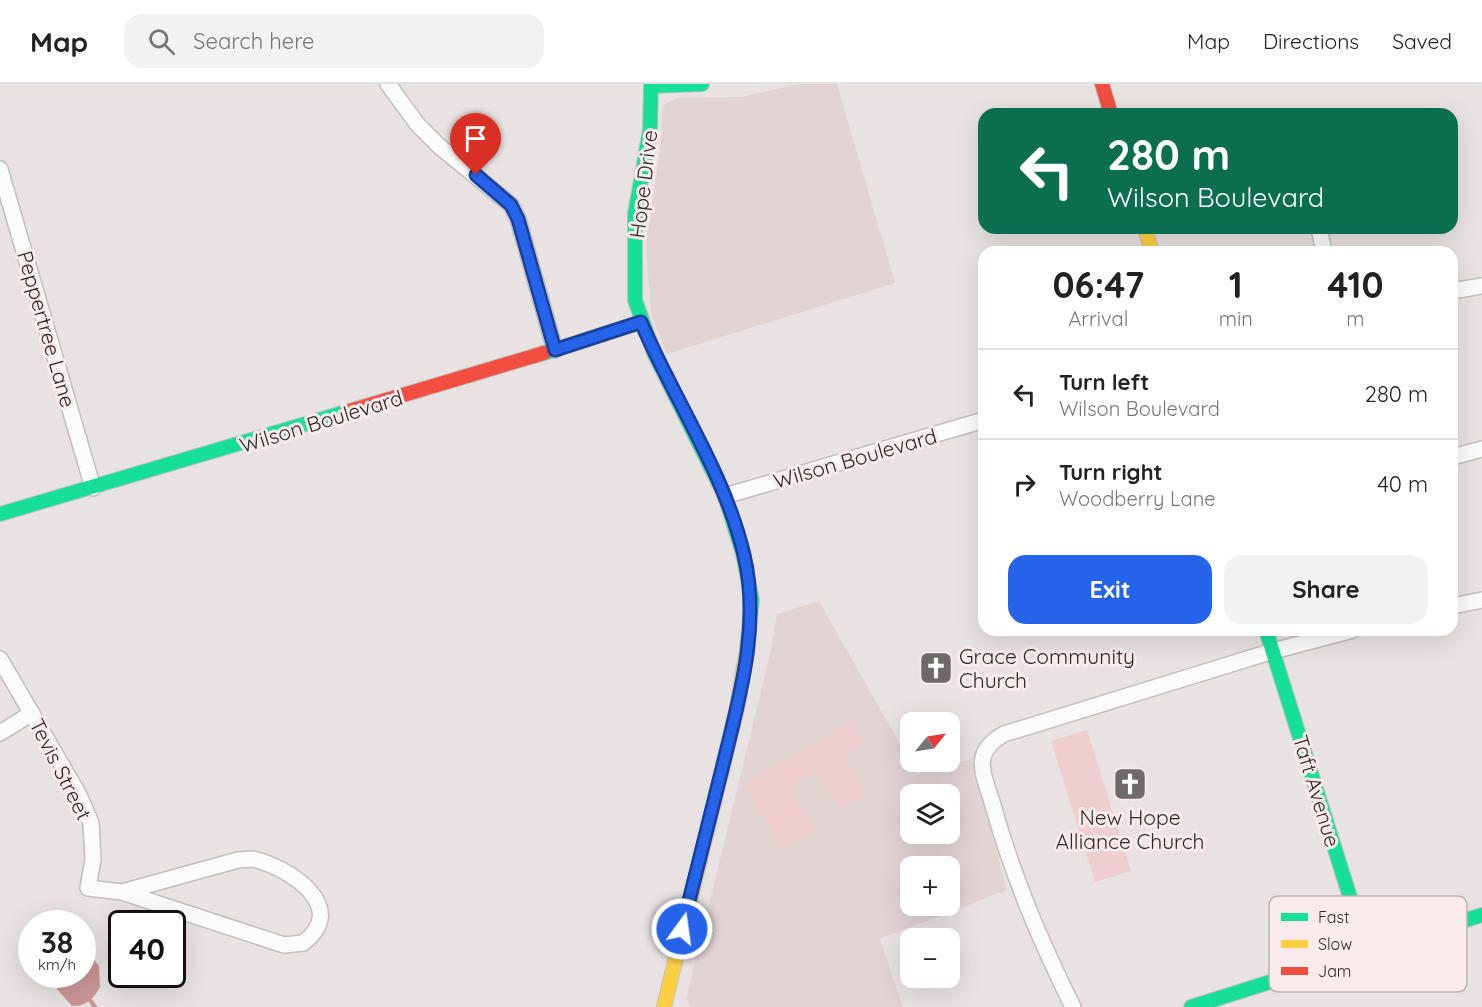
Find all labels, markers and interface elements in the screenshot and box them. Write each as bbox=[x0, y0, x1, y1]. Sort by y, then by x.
search box bbox=[124, 14, 544, 68]
text: Map bbox=[30, 24, 88, 59]
icon: search bbox=[145, 25, 178, 58]
text: Search here bbox=[193, 27, 315, 55]
text: Map bbox=[1187, 28, 1230, 54]
text: Directions bbox=[1263, 28, 1359, 54]
text: Saved bbox=[1392, 28, 1452, 54]
pin bbox=[450, 113, 501, 175]
icon: arrive bbox=[459, 122, 492, 155]
street label: Hope Drive bbox=[623, 128, 663, 240]
text: 280 m bbox=[1107, 128, 1230, 181]
icon: left bbox=[1008, 132, 1086, 210]
text: Wilson Boulevard bbox=[1107, 180, 1324, 214]
street label: Peppertree Lane bbox=[12, 248, 82, 410]
text: 06:47 bbox=[1053, 262, 1144, 307]
text: 1 bbox=[1229, 262, 1243, 307]
text: 410 bbox=[1327, 262, 1384, 307]
text: Arrival bbox=[1068, 306, 1128, 331]
text: min bbox=[1219, 306, 1253, 331]
text: m bbox=[1346, 306, 1365, 331]
text: Turn left bbox=[1059, 368, 1149, 396]
icon: left bbox=[1008, 378, 1041, 411]
text: 280 m bbox=[1365, 380, 1428, 408]
street label: Wilson Boulevard bbox=[236, 384, 406, 458]
text: Wilson Boulevard bbox=[1059, 396, 1220, 421]
street label: Wilson Boulevard bbox=[770, 422, 940, 494]
text: Turn right bbox=[1059, 458, 1163, 486]
icon: right bbox=[1008, 468, 1041, 501]
text: 40 m bbox=[1377, 470, 1428, 498]
text: Woodberry Lane bbox=[1059, 486, 1216, 511]
button: Exit bbox=[1008, 555, 1212, 624]
button: Share bbox=[1224, 555, 1428, 624]
place label: Grace Community Church bbox=[959, 643, 1135, 693]
church icon: Grace Community Church bbox=[918, 650, 954, 686]
north arrow bbox=[900, 712, 960, 772]
map controls bbox=[900, 712, 960, 988]
street label: Tevis Street bbox=[24, 714, 98, 824]
street label: Taft Avenue bbox=[1288, 732, 1346, 850]
church icon: New Hope Alliance Church bbox=[1112, 766, 1148, 802]
button: layers bbox=[900, 784, 960, 844]
place label: New Hope Alliance Church bbox=[1055, 804, 1205, 854]
button: + bbox=[900, 856, 960, 916]
legend bbox=[1269, 896, 1467, 992]
position arrow bbox=[650, 897, 714, 961]
text: Fast bbox=[1318, 907, 1349, 927]
speed limit sign: 40 bbox=[108, 910, 186, 988]
text: 38 bbox=[41, 923, 73, 961]
button: − bbox=[900, 928, 960, 988]
text: Slow bbox=[1318, 934, 1352, 954]
text: km/h bbox=[38, 955, 76, 974]
text: Jam bbox=[1318, 961, 1351, 981]

